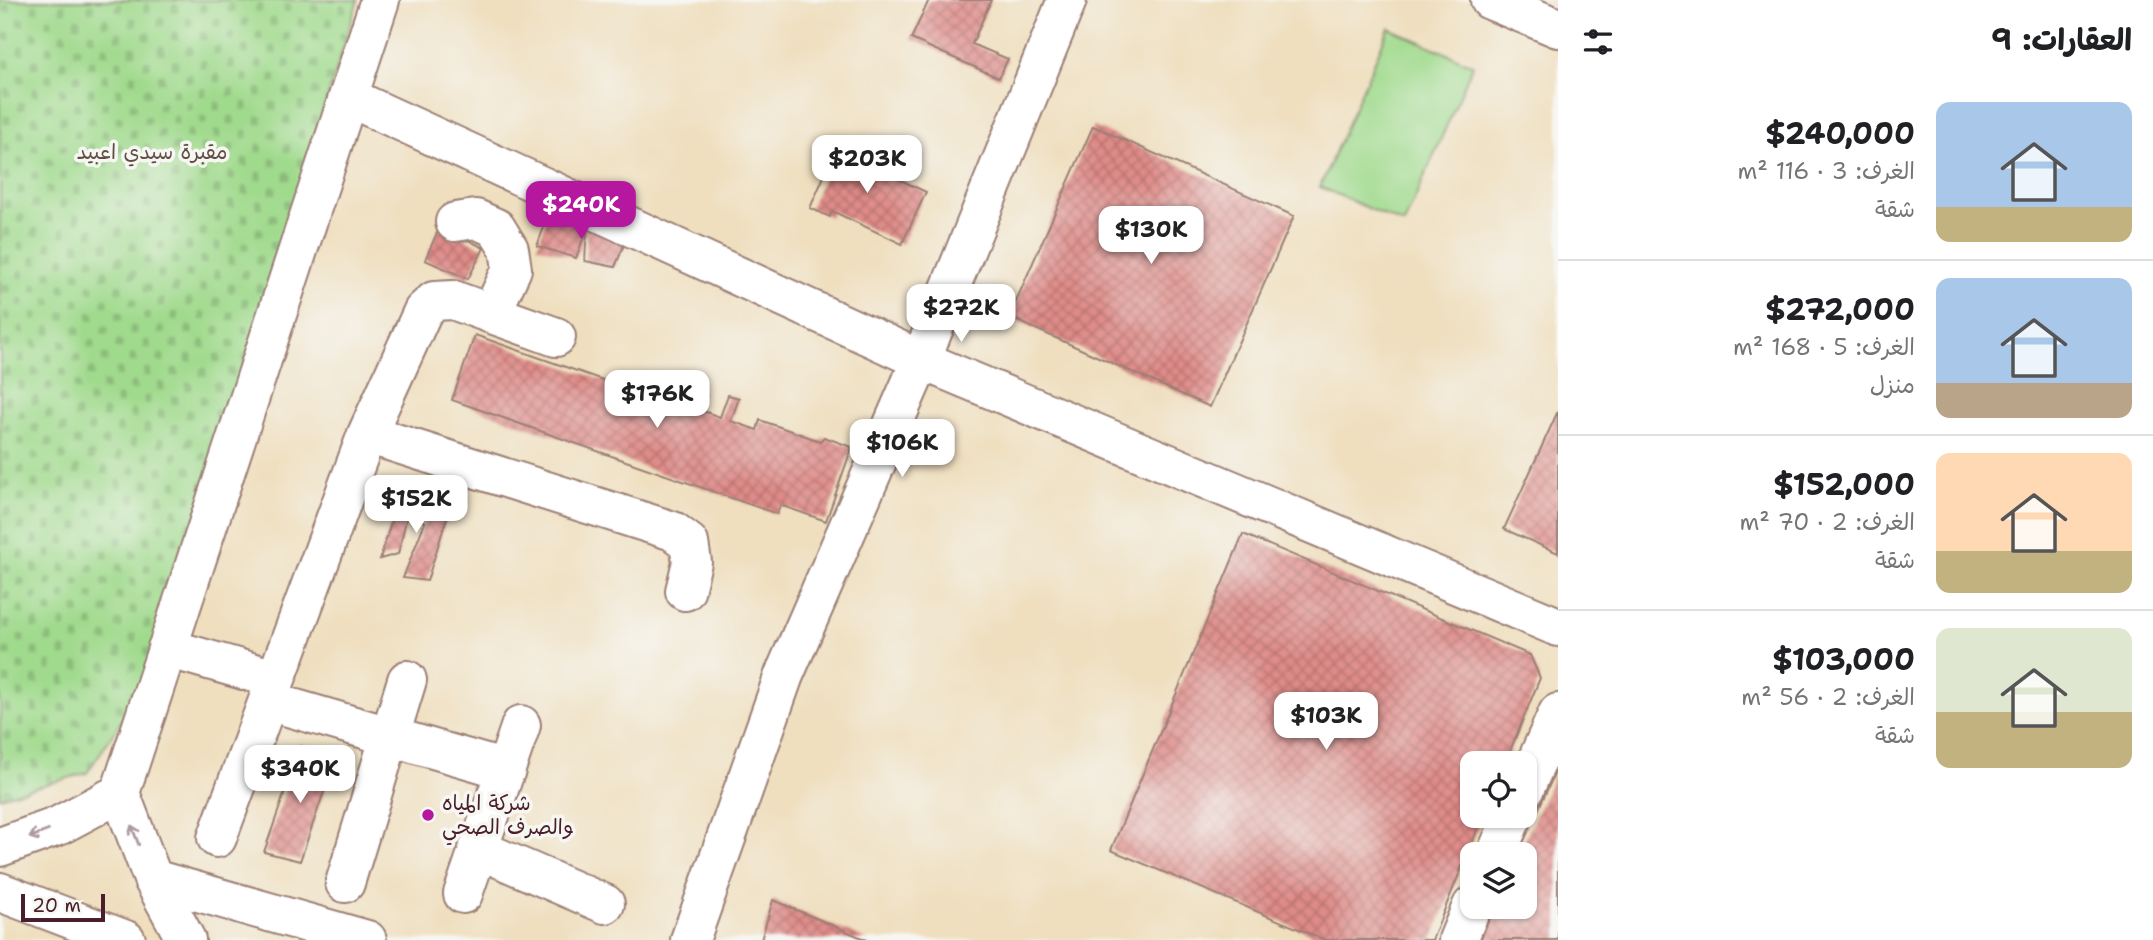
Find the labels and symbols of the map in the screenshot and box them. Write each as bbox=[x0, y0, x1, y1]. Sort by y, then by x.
pin: $203K bbox=[818, 136, 916, 195]
park label: مقبرة سيدي اعبيد bbox=[76, 138, 228, 167]
pin: $240K bbox=[532, 182, 630, 241]
pin: $130K bbox=[1102, 206, 1200, 266]
pin: $272K bbox=[912, 284, 1010, 344]
pin: $176K bbox=[608, 370, 706, 430]
pin: $106K bbox=[853, 420, 951, 479]
pin: $152K bbox=[367, 476, 465, 535]
pin: $103K bbox=[1277, 692, 1375, 752]
pin: $340K bbox=[251, 746, 349, 805]
place label: شركة المياه والصرف الصحي bbox=[442, 789, 574, 846]
marker: شركة المياه والصرف الصحي bbox=[420, 807, 436, 823]
one-way arrow bbox=[127, 824, 140, 846]
one-way arrow bbox=[29, 828, 51, 841]
scale bar bbox=[21, 891, 105, 923]

